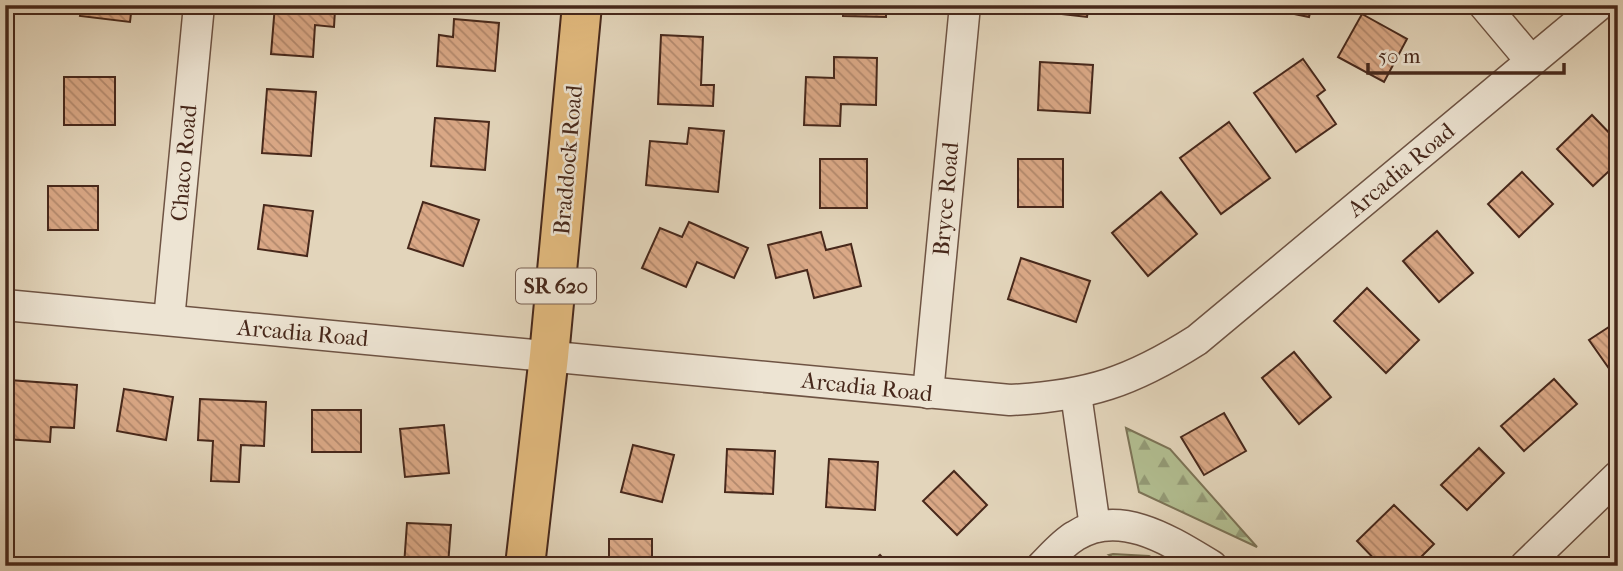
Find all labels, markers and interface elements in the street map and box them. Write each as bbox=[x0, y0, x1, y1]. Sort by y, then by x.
scale bar bbox=[1368, 32, 1564, 76]
text: 50 m bbox=[1378, 44, 1421, 68]
street label: Braddock Road bbox=[548, 84, 588, 236]
street label: Chaco Road bbox=[165, 103, 203, 222]
street label: Arcadia Road bbox=[1341, 117, 1460, 223]
street label: Bryce Road bbox=[928, 140, 964, 257]
road number: SR 620 bbox=[516, 268, 596, 304]
street label: Arcadia Road bbox=[235, 314, 370, 352]
street label: Arcadia Road bbox=[799, 367, 934, 407]

